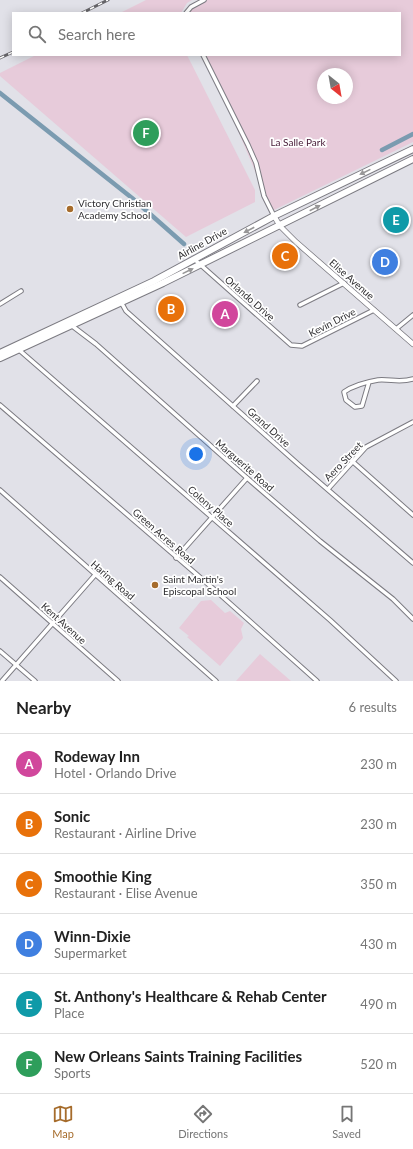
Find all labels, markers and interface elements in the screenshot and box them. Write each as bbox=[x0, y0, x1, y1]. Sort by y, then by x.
search box bbox=[12, 12, 401, 56]
icon: search bbox=[26, 23, 48, 45]
text: Search here bbox=[58, 25, 135, 43]
north arrow bbox=[317, 68, 353, 104]
pin: F bbox=[133, 118, 159, 148]
park label: La Salle Park bbox=[270, 136, 326, 148]
one-way arrow bbox=[360, 169, 371, 175]
place label: Victory Christian Academy School bbox=[78, 197, 152, 221]
marker: Victory Christian Academy School bbox=[65, 204, 75, 214]
one-way arrow bbox=[309, 205, 320, 211]
pin: E bbox=[383, 205, 409, 235]
street label: Airline Drive bbox=[175, 224, 229, 262]
one-way arrow bbox=[243, 226, 254, 233]
pin: C bbox=[272, 241, 298, 271]
pin: D bbox=[372, 247, 398, 277]
street label: Elise Avenue bbox=[327, 256, 377, 302]
one-way arrow bbox=[182, 268, 194, 274]
street label: Orlando Drive bbox=[223, 273, 277, 323]
pin: B bbox=[158, 294, 184, 324]
pin: A bbox=[212, 299, 238, 329]
street label: Kevin Drive bbox=[307, 305, 357, 339]
street label: Grand Drive bbox=[245, 405, 293, 449]
street label: Marguerite Road bbox=[213, 436, 277, 494]
street label: Aero Street bbox=[321, 439, 365, 483]
your location bbox=[186, 444, 206, 464]
street label: Colony Place bbox=[186, 483, 236, 529]
street label: Green Acres Road bbox=[131, 506, 197, 566]
street label: Haring Road bbox=[89, 558, 137, 602]
place label: Saint Martin's Episcopal School bbox=[163, 573, 236, 597]
marker: Saint Martin's Episcopal School bbox=[150, 580, 160, 590]
street label: Kent Avenue bbox=[39, 600, 89, 646]
text: Nearby bbox=[16, 697, 71, 718]
text: 6 results bbox=[349, 699, 397, 715]
text: Rodeway Inn bbox=[54, 747, 140, 765]
text: A bbox=[24, 756, 34, 772]
text: 230 m bbox=[360, 756, 397, 772]
text: Hotel · Orlando Drive bbox=[54, 765, 176, 781]
text: Sonic bbox=[54, 807, 90, 825]
text: B bbox=[25, 816, 33, 832]
text: 230 m bbox=[360, 816, 397, 832]
text: Restaurant · Airline Drive bbox=[54, 825, 196, 841]
text: Smoothie King bbox=[54, 867, 152, 885]
text: C bbox=[25, 876, 33, 892]
text: 350 m bbox=[360, 876, 397, 892]
text: Restaurant · Elise Avenue bbox=[54, 885, 198, 901]
text: Winn-Dixie bbox=[54, 927, 131, 945]
text: D bbox=[24, 936, 34, 952]
text: 430 m bbox=[360, 936, 397, 952]
text: Supermarket bbox=[54, 945, 127, 961]
text: St. Anthony's Healthcare & Rehab Center bbox=[54, 987, 327, 1005]
text: E bbox=[25, 996, 33, 1012]
text: 490 m bbox=[360, 996, 397, 1012]
text: Place bbox=[54, 1005, 84, 1021]
text: New Orleans Saints Training Facilities bbox=[54, 1047, 302, 1065]
text: F bbox=[25, 1056, 33, 1072]
text: 520 m bbox=[360, 1056, 397, 1072]
text: Sports bbox=[54, 1065, 91, 1081]
tab: Map bbox=[52, 1103, 74, 1140]
tab: Directions bbox=[178, 1103, 228, 1140]
tab: Saved bbox=[332, 1103, 361, 1140]

